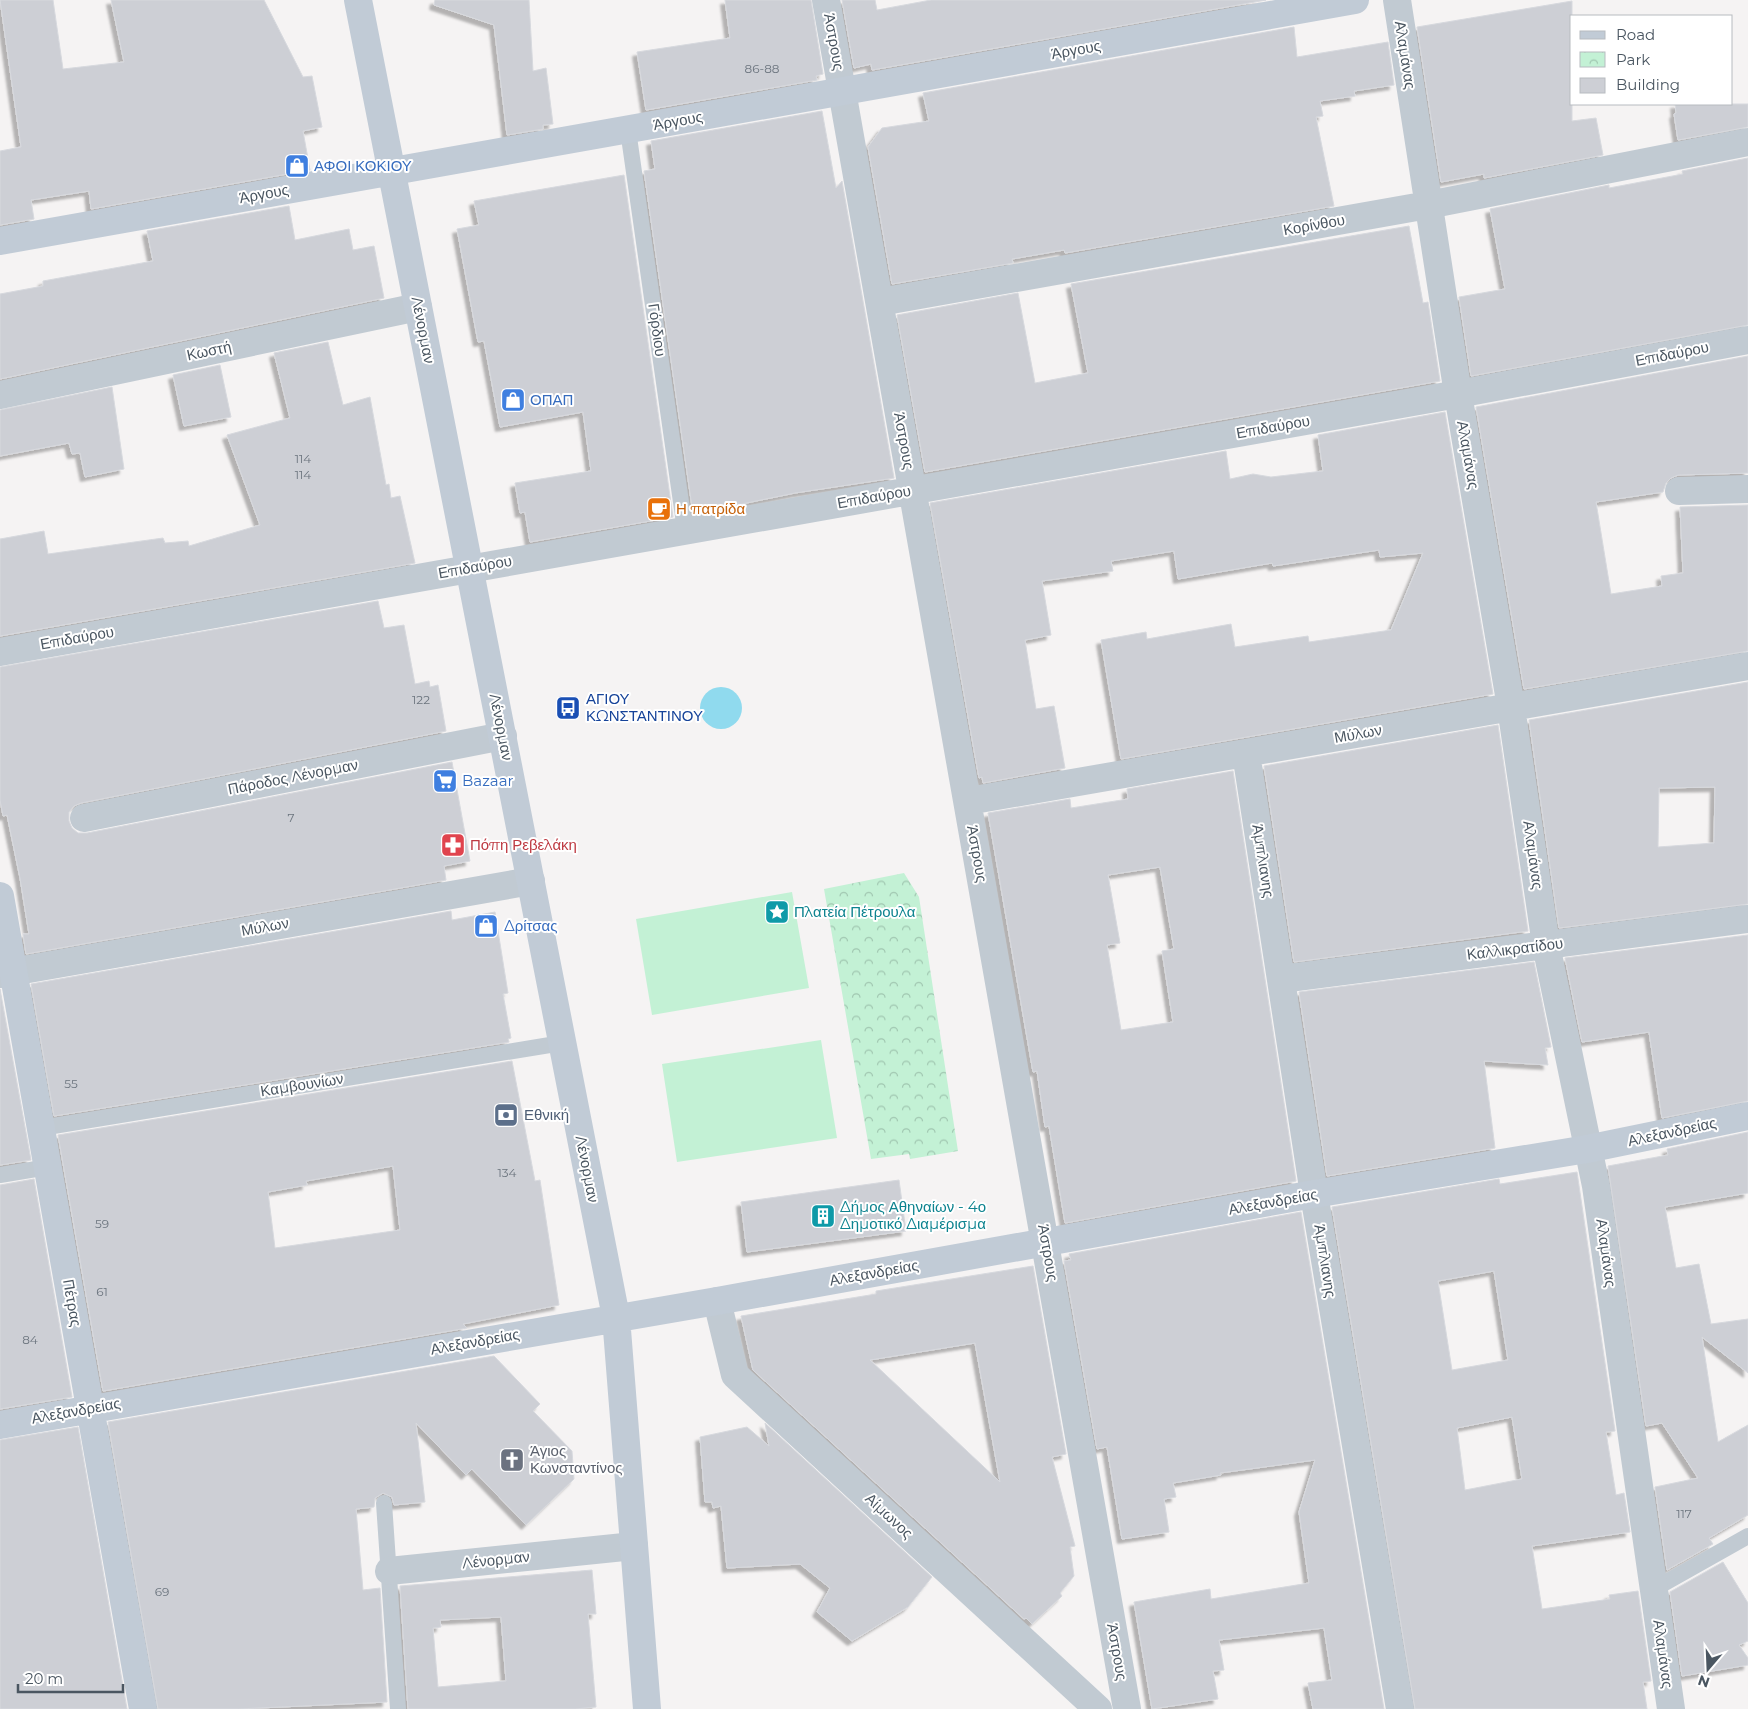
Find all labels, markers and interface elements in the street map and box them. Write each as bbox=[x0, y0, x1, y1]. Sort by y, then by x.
street label: Άστρους bbox=[820, 12, 849, 72]
legend bbox=[1570, 15, 1733, 105]
street label: Αλαμάνας bbox=[1391, 19, 1420, 91]
text: Road bbox=[1616, 25, 1655, 44]
street label: Άργους bbox=[1050, 36, 1102, 63]
text: Park bbox=[1616, 50, 1650, 69]
house number: 86-88 bbox=[745, 61, 780, 76]
text: Building bbox=[1616, 75, 1680, 94]
street label: Άργους bbox=[652, 107, 704, 134]
shop icon: ΑΦΟΙ ΚΟΚΙΟΥ bbox=[284, 153, 310, 179]
place label: ΑΦΟΙ ΚΟΚΙΟΥ bbox=[314, 156, 412, 175]
street label: Άργους bbox=[238, 180, 290, 207]
street label: Κορίνθου bbox=[1282, 210, 1346, 239]
street label: Λένορμαν bbox=[408, 295, 439, 365]
street label: Γόρδιου bbox=[644, 302, 671, 358]
street label: Κωστή bbox=[185, 337, 233, 364]
street label: Επιδαύρου bbox=[1634, 337, 1710, 370]
shop icon: ΟΠΑΠ bbox=[500, 387, 526, 413]
place label: ΟΠΑΠ bbox=[530, 390, 573, 409]
street label: Άστρους bbox=[890, 411, 919, 471]
street label: Επιδαύρου bbox=[1235, 411, 1311, 442]
street label: Αλαμάνας bbox=[1453, 419, 1484, 491]
house number: 114 bbox=[295, 451, 311, 466]
house number: 114 bbox=[295, 467, 311, 482]
street label: Επιδαύρου bbox=[836, 481, 912, 512]
cafe icon: Η πατρίδα bbox=[646, 496, 672, 522]
place label: Η πατρίδα bbox=[676, 499, 745, 518]
street label: Επιδαύρου bbox=[437, 551, 513, 582]
street label: Επιδαύρου bbox=[39, 622, 115, 653]
place label: ΑΓΙΟΥ ΚΩΝΣΤΑΝΤΙΝΟΥ bbox=[586, 689, 703, 725]
house number: 122 bbox=[412, 692, 430, 707]
street label: Λένορμαν bbox=[486, 692, 517, 762]
bus stop icon: ΑΓΙΟΥ ΚΩΝΣΤΑΝΤΙΝΟΥ bbox=[555, 695, 581, 721]
street label: Μύλων bbox=[1333, 720, 1383, 747]
street label: Πάροδος Λένορμαν bbox=[226, 755, 360, 798]
supermarket icon: Bazaar bbox=[432, 768, 458, 794]
place label: Bazaar bbox=[462, 771, 514, 790]
house number: 7 bbox=[287, 810, 295, 825]
street label: Αλαμάνας bbox=[1519, 819, 1548, 890]
street label: Άμπλιανης bbox=[1248, 823, 1279, 899]
street label: Άστρους bbox=[963, 824, 992, 884]
pharmacy icon: Πόπη Ρεβελάκη bbox=[440, 832, 466, 858]
place label: Πόπη Ρεβελάκη bbox=[470, 835, 577, 854]
place icon: Πλατεία Πέτρουλα bbox=[764, 899, 790, 925]
place label: Πλατεία Πέτρουλα bbox=[794, 902, 916, 921]
street label: Μύλων bbox=[240, 913, 290, 940]
shop icon: Δρίτσας bbox=[473, 913, 499, 939]
place label: Δρίτσας bbox=[504, 916, 558, 935]
street label: Καλλικρατίδου bbox=[1466, 933, 1564, 964]
street label: Καμβουνίων bbox=[259, 1069, 345, 1100]
house number: 55 bbox=[64, 1076, 78, 1091]
bank icon: Εθνική bbox=[493, 1102, 519, 1128]
place label: Εθνική bbox=[524, 1105, 569, 1124]
street label: Αλεξανδρείας bbox=[1626, 1113, 1718, 1150]
street label: Λένορμαν bbox=[572, 1134, 603, 1204]
house number: 134 bbox=[497, 1165, 517, 1180]
street label: Αλεξανδρείας bbox=[1227, 1184, 1319, 1219]
place label: Δήμος Αθηναίων - 4ο Δημοτικό Διαμέρισμα bbox=[840, 1197, 986, 1233]
building icon: Δήμος Αθηναίων - 4ο Δημοτικό Διαμέρισμα bbox=[810, 1203, 836, 1229]
house number: 59 bbox=[95, 1216, 109, 1231]
street label: Αλαμάνας bbox=[1592, 1217, 1621, 1288]
street label: Άστρους bbox=[1034, 1223, 1063, 1283]
street label: Άμπλιανης bbox=[1310, 1223, 1341, 1299]
street label: Αλεξανδρείας bbox=[828, 1255, 920, 1290]
street label: Πέτρας bbox=[59, 1278, 86, 1328]
house number: 61 bbox=[96, 1284, 108, 1299]
street label: Αλεξανδρείας bbox=[429, 1324, 521, 1359]
house number: 84 bbox=[22, 1332, 38, 1347]
street label: Αλεξανδρείας bbox=[30, 1393, 122, 1428]
place label: Άγιος Κωνσταντίνος bbox=[530, 1441, 623, 1477]
church icon: Άγιος Κωνσταντίνος bbox=[499, 1447, 525, 1473]
street label: Αίμωνος bbox=[862, 1489, 917, 1542]
house number: 117 bbox=[1676, 1506, 1692, 1521]
street label: Λένορμαν bbox=[461, 1547, 531, 1572]
house number: 69 bbox=[155, 1584, 169, 1599]
street label: Αλαμάνας bbox=[1649, 1618, 1678, 1689]
street label: Άστρους bbox=[1103, 1622, 1132, 1682]
north arrow bbox=[1683, 1644, 1733, 1694]
scale bar bbox=[18, 1662, 122, 1694]
text: 20 m bbox=[25, 1669, 63, 1688]
text: N bbox=[1695, 1671, 1712, 1692]

